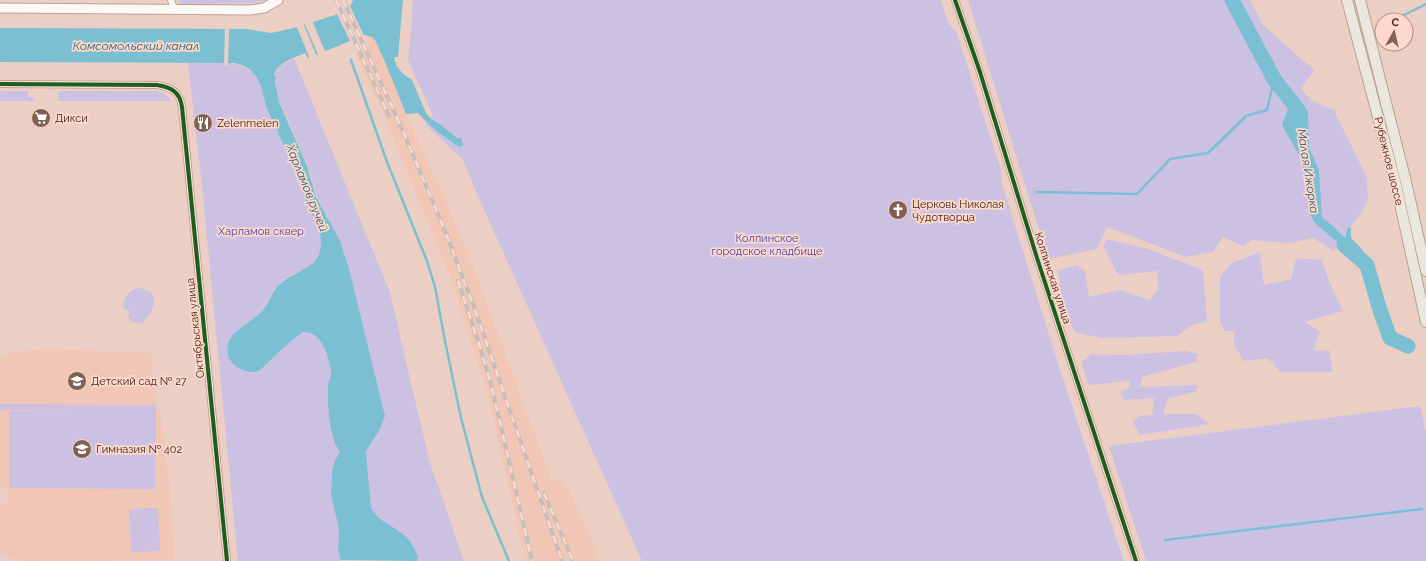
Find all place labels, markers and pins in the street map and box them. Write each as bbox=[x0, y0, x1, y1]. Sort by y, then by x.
supermarket icon: Дикси bbox=[30, 107, 52, 129]
place label: Дикси bbox=[55, 112, 88, 125]
restaurant icon: Zelenmelen bbox=[192, 112, 214, 134]
place label: Zelenmelen bbox=[217, 117, 279, 130]
place label: Церковь Николая Чудотворца bbox=[912, 198, 1004, 224]
church icon: Церковь Николая Чудотворца bbox=[887, 199, 909, 221]
school or university icon: Детский сад № 27 bbox=[66, 370, 88, 392]
place label: Детский сад № 27 bbox=[91, 375, 187, 388]
school or university icon: Гимназия № 402 bbox=[71, 438, 93, 460]
place label: Гимназия № 402 bbox=[96, 443, 183, 456]

